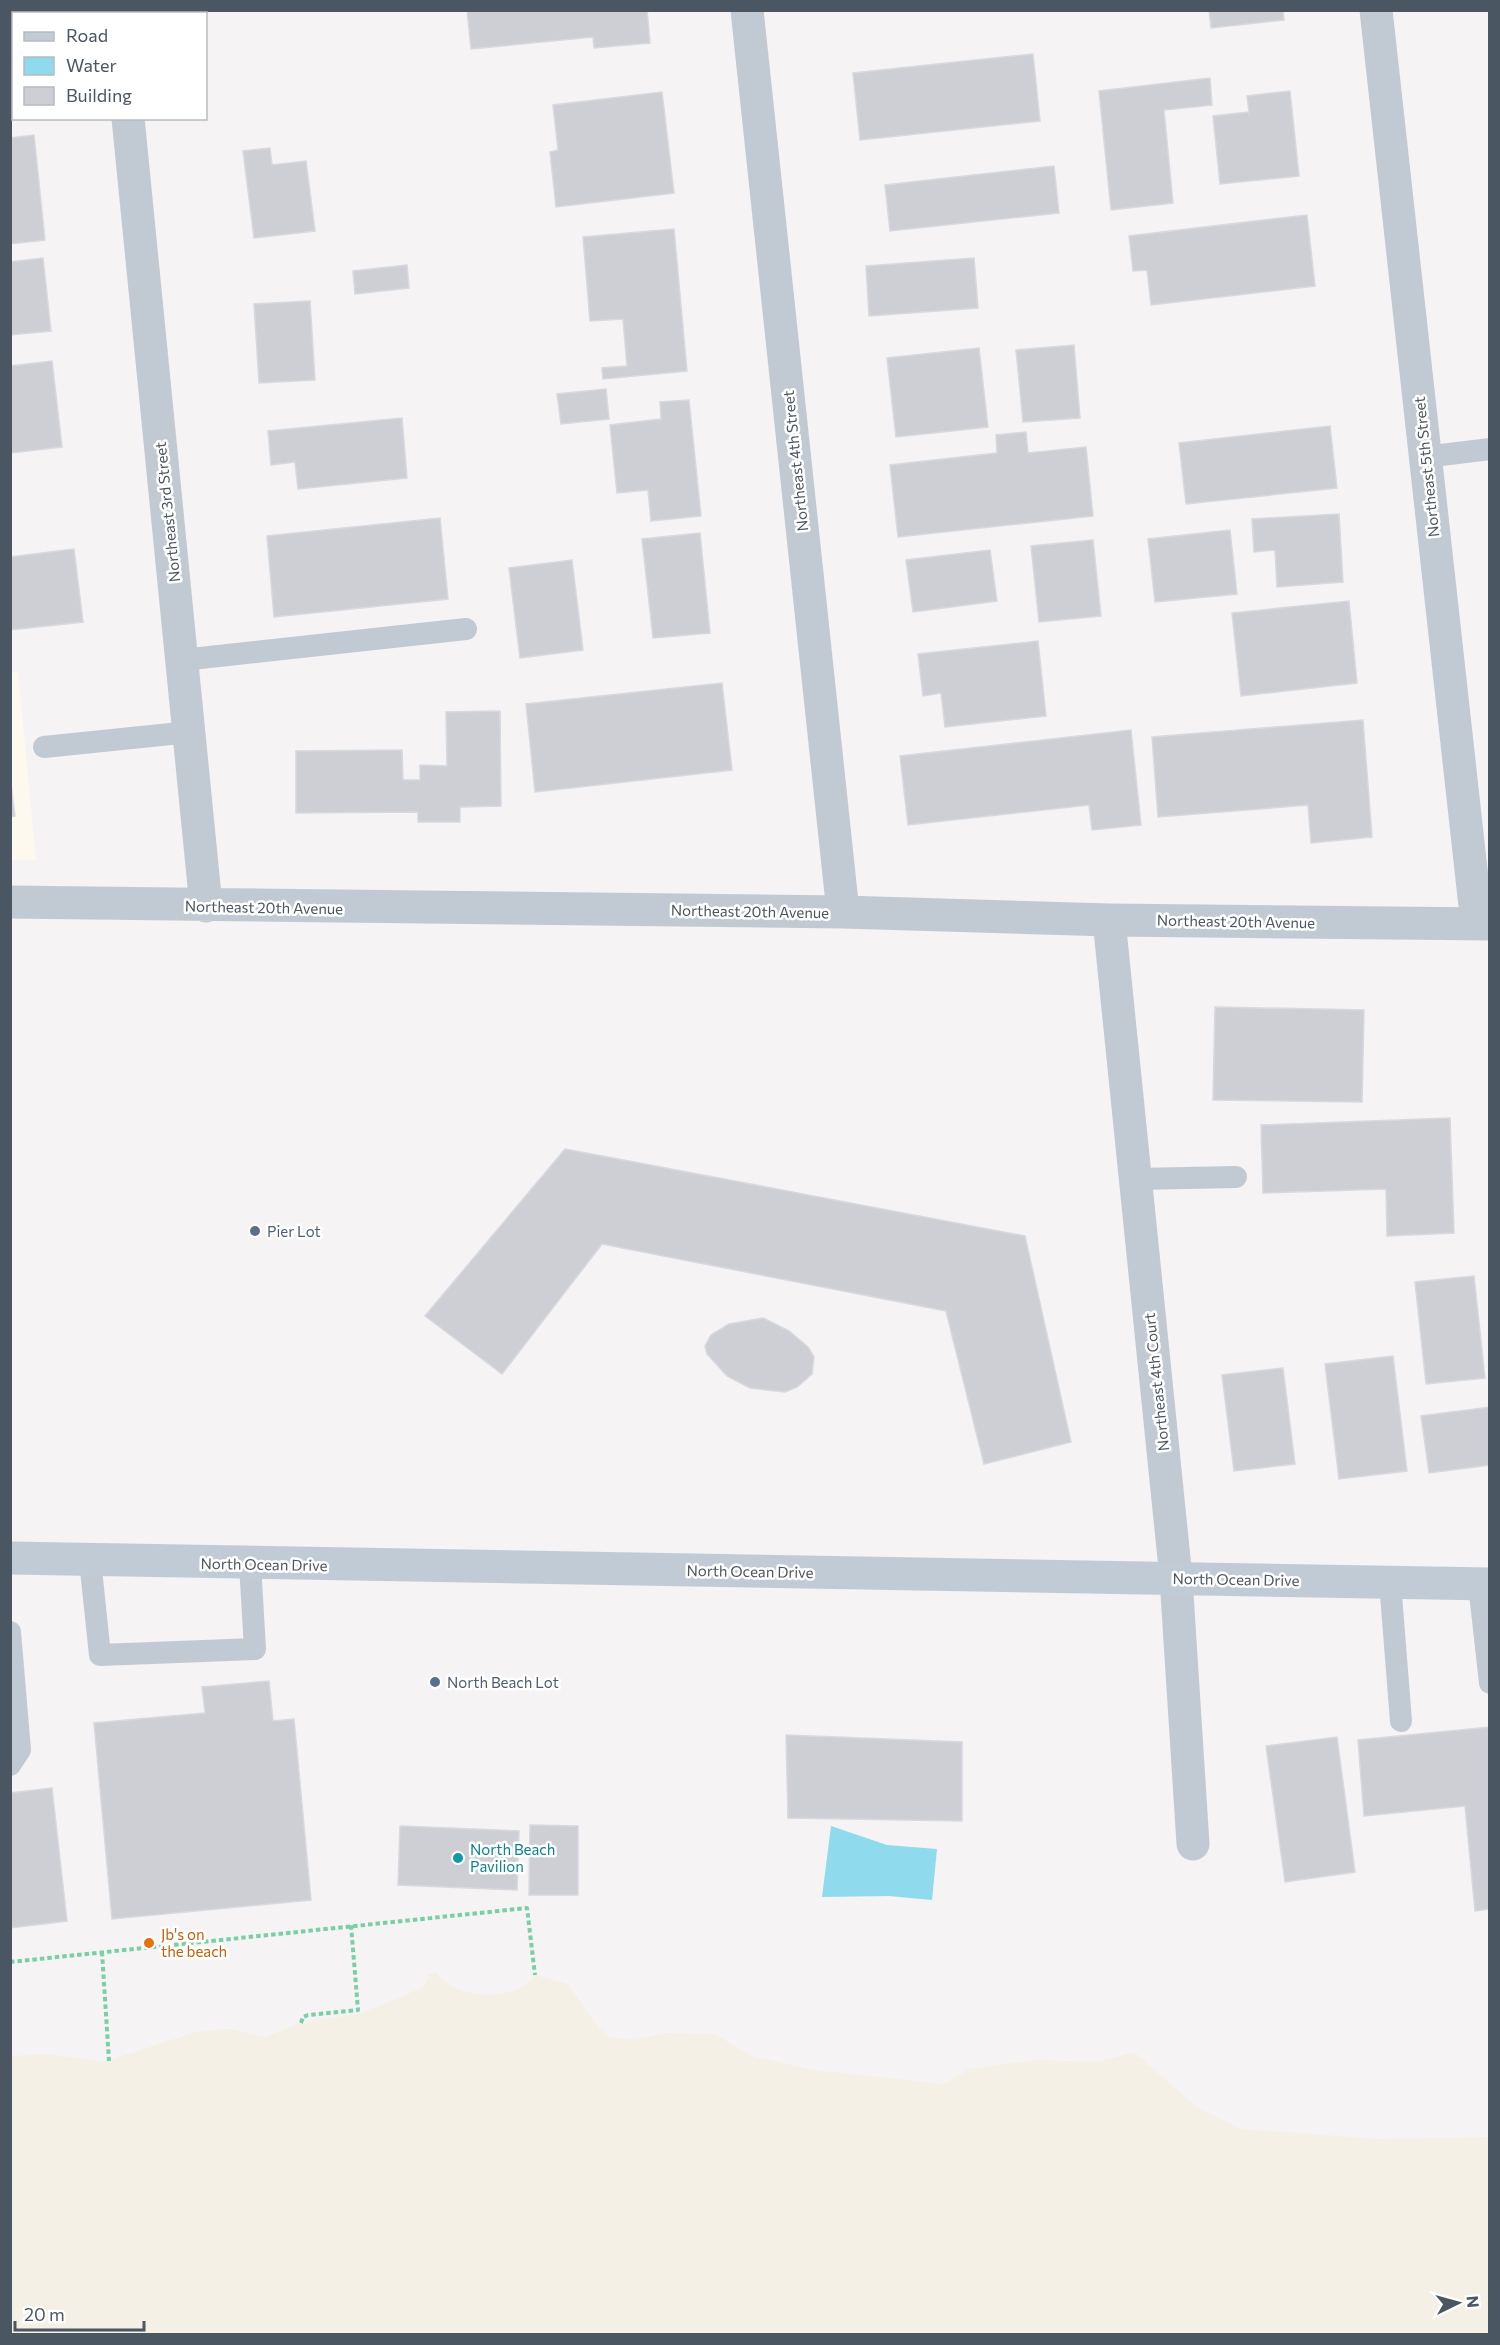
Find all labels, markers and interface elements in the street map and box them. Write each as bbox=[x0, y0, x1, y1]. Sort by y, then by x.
legend bbox=[12, 12, 207, 120]
text: Road bbox=[66, 24, 108, 46]
text: Water bbox=[66, 54, 117, 76]
text: Building bbox=[66, 84, 132, 106]
street label: Northeast 4th Street bbox=[779, 390, 811, 532]
street label: Northeast 5th Street bbox=[1410, 396, 1442, 538]
street label: Northeast 3rd Street bbox=[151, 441, 183, 583]
street label: Northeast 20th Avenue bbox=[185, 897, 343, 917]
street label: Northeast 20th Avenue bbox=[671, 901, 829, 921]
street label: Northeast 20th Avenue bbox=[1157, 911, 1315, 931]
place label: Pier Lot bbox=[267, 1222, 321, 1240]
marker: Pier Lot bbox=[248, 1224, 262, 1238]
street label: Northeast 4th Court bbox=[1140, 1312, 1172, 1452]
street label: North Ocean Drive bbox=[200, 1554, 328, 1574]
street label: North Ocean Drive bbox=[686, 1561, 814, 1581]
street label: North Ocean Drive bbox=[1172, 1569, 1300, 1589]
place label: North Beach Lot bbox=[447, 1673, 559, 1691]
marker: North Beach Lot bbox=[428, 1675, 442, 1689]
place label: North Beach Pavilion bbox=[470, 1840, 555, 1875]
marker: North Beach Pavilion bbox=[451, 1851, 465, 1865]
place label: Jb's on the beach bbox=[161, 1925, 227, 1960]
marker: Jb's on the beach bbox=[142, 1936, 156, 1950]
north arrow bbox=[1428, 2273, 1488, 2333]
scale bar bbox=[15, 2294, 144, 2332]
text: N bbox=[1463, 2295, 1483, 2308]
text: 20 m bbox=[24, 2303, 65, 2325]

